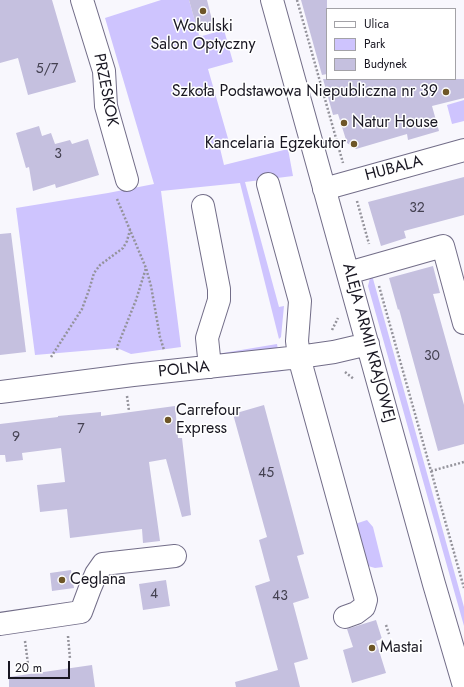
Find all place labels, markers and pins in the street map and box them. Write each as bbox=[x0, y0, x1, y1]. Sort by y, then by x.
marker: Wokulski Salon Optyczny bbox=[198, 6, 208, 16]
place label: Wokulski Salon Optyczny bbox=[151, 17, 255, 55]
place label: Szkoła Podstawowa Niepubliczna nr 39 bbox=[172, 82, 438, 102]
marker: Szkoła Podstawowa Niepubliczna nr 39 bbox=[441, 87, 451, 97]
place label: Natur House bbox=[352, 113, 438, 133]
marker: Natur House bbox=[339, 118, 349, 128]
place label: Kancelaria Egzekutor bbox=[205, 134, 346, 154]
marker: Kancelaria Egzekutor bbox=[349, 139, 359, 149]
place label: Carrefour Express bbox=[176, 401, 241, 439]
marker: Carrefour Express bbox=[163, 415, 173, 425]
place label: Ceglana bbox=[70, 570, 126, 590]
marker: Ceglana bbox=[57, 575, 67, 585]
place label: Mastai bbox=[380, 638, 423, 658]
marker: Mastai bbox=[367, 643, 377, 653]

